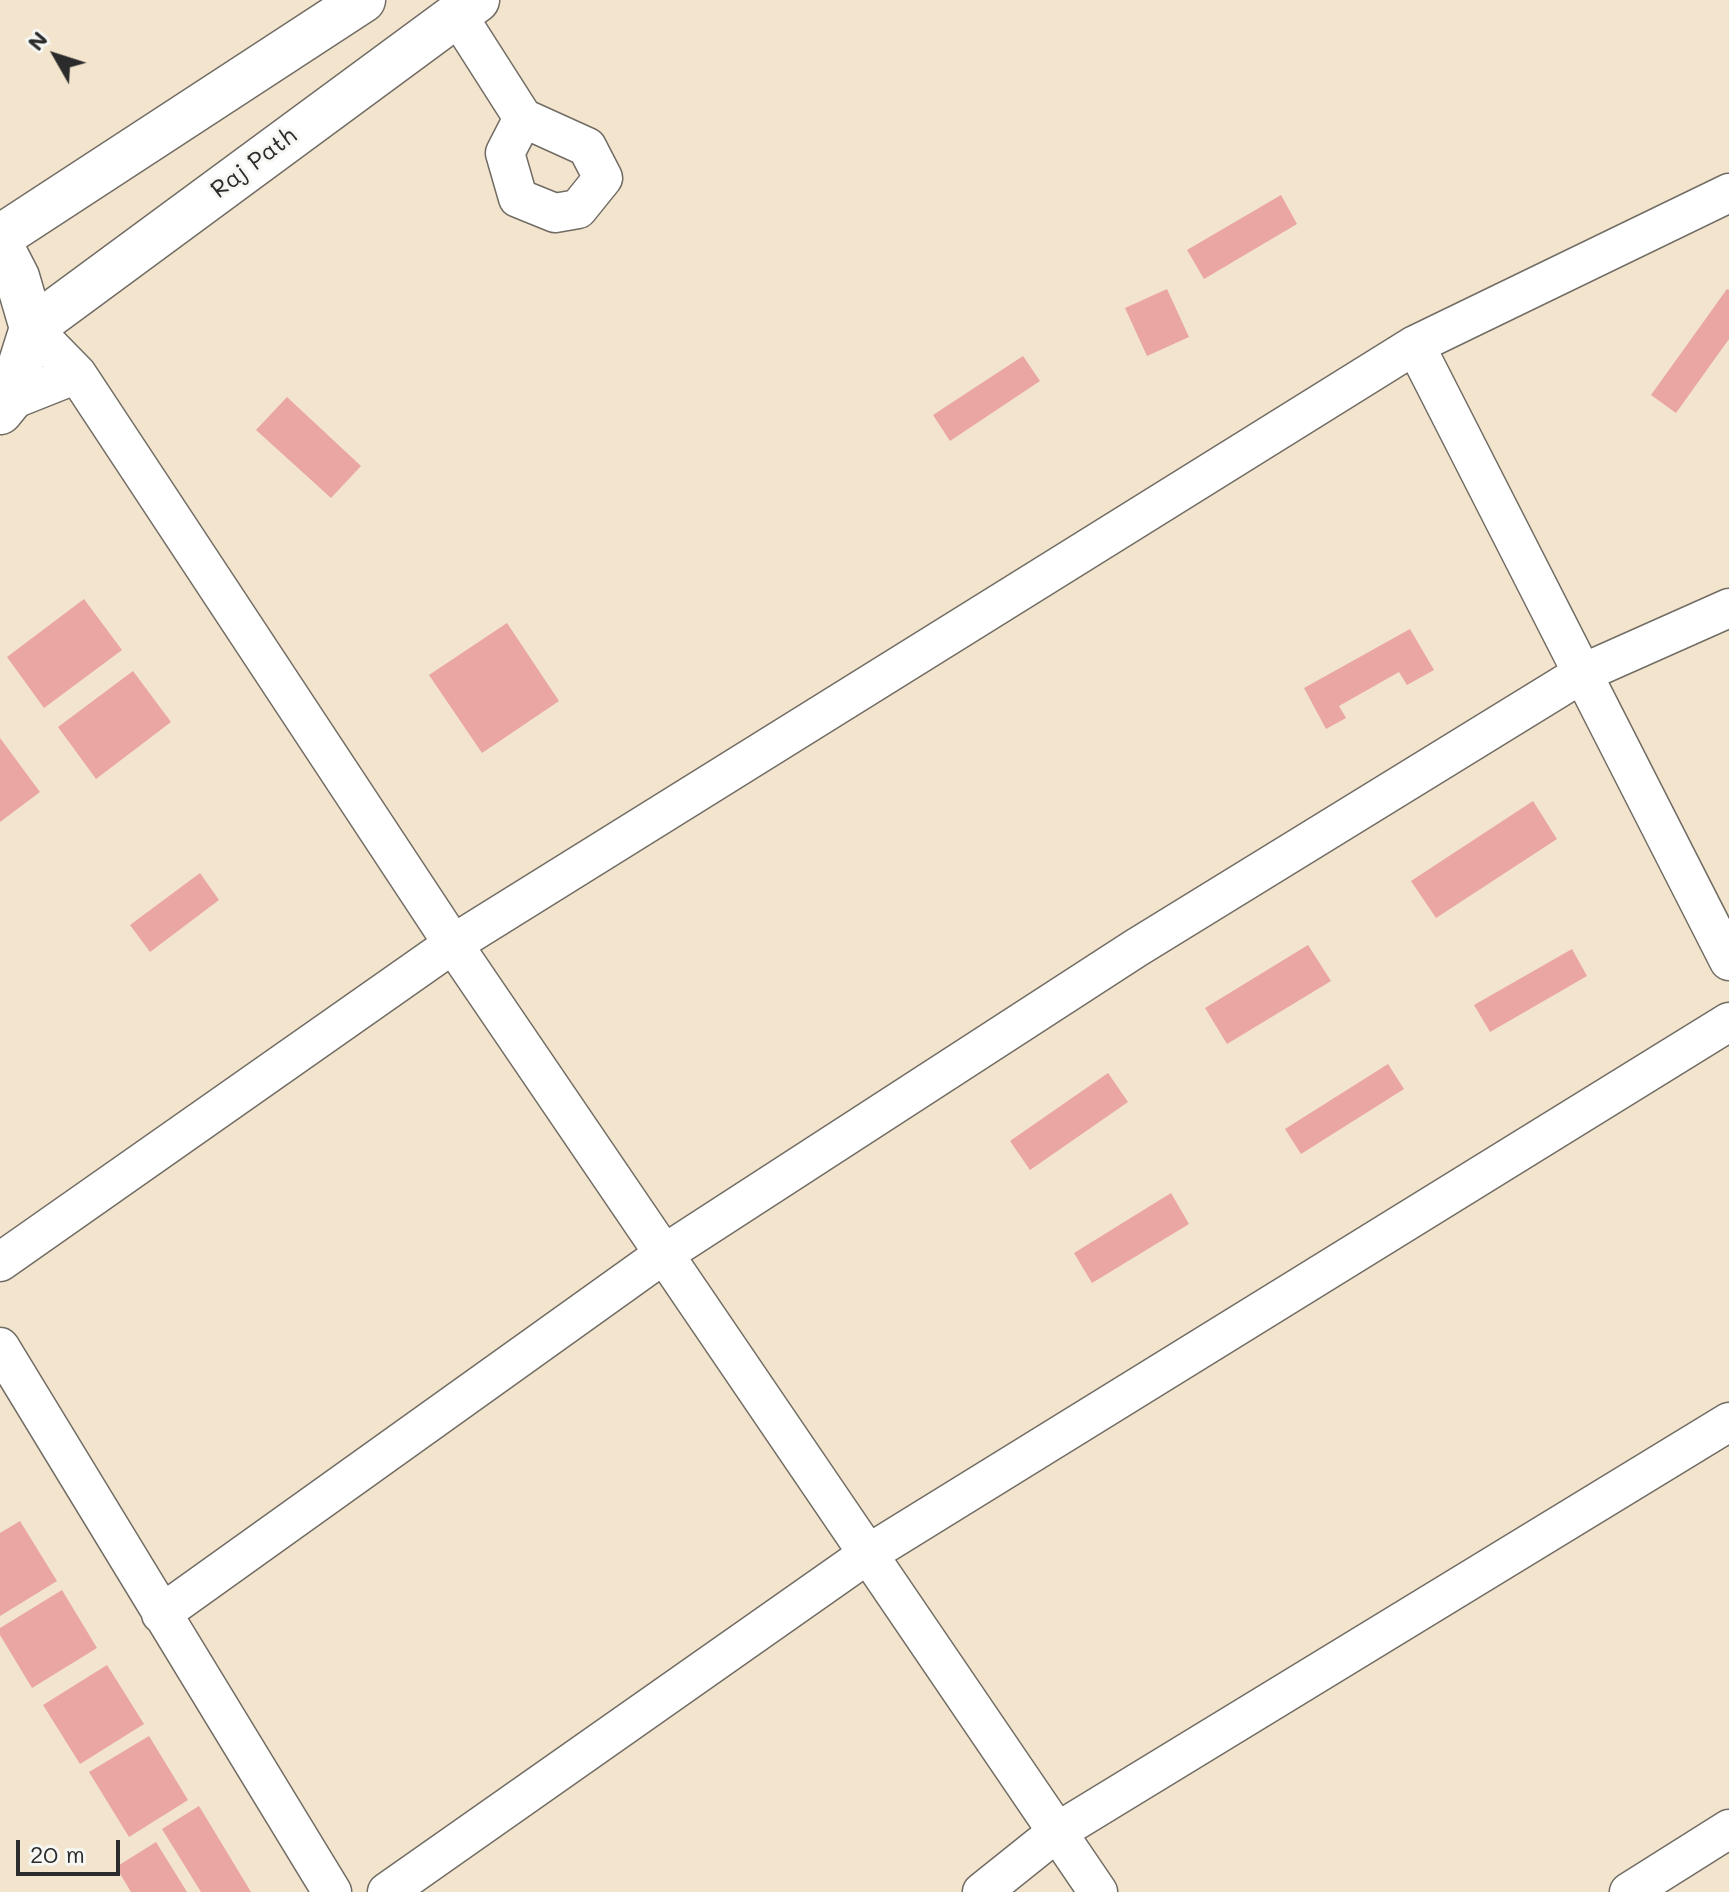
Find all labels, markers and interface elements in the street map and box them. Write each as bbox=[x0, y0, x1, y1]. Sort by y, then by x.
north arrow bbox=[16, 16, 96, 96]
text: N bbox=[20, 25, 53, 56]
street label: Raj Path bbox=[205, 121, 303, 205]
scale bar bbox=[20, 1824, 124, 1874]
text: 20 m bbox=[30, 1838, 85, 1869]

